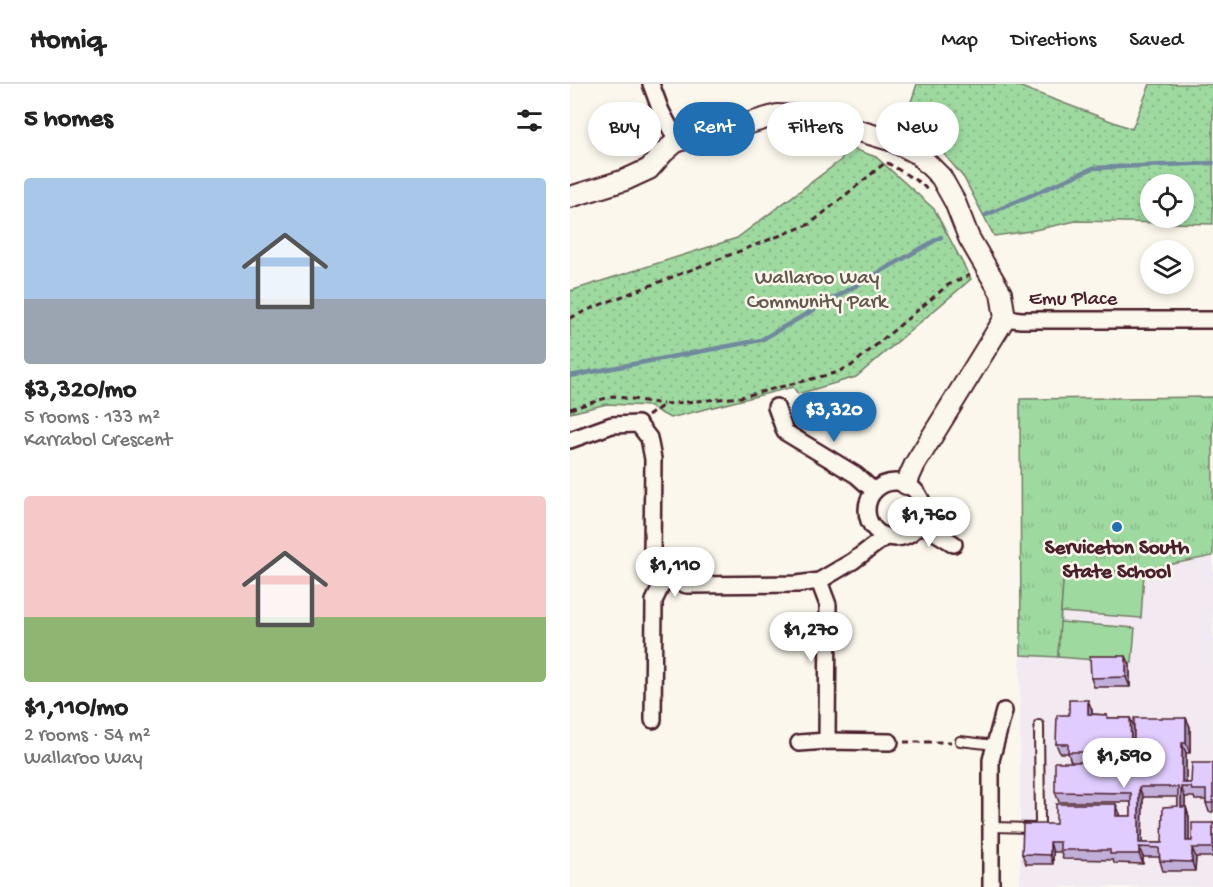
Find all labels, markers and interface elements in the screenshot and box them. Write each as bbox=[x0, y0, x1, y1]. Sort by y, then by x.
text: Homiq bbox=[30, 25, 103, 58]
text: Map bbox=[941, 29, 978, 54]
text: Directions bbox=[1011, 29, 1096, 54]
text: Saved bbox=[1129, 29, 1183, 54]
chip: Buy bbox=[588, 102, 661, 156]
chip: Rent bbox=[673, 102, 755, 156]
chip: Filters bbox=[767, 102, 864, 156]
chip: New bbox=[876, 102, 959, 156]
icon: filters bbox=[513, 104, 546, 137]
text: 5 homes bbox=[24, 105, 113, 136]
map controls bbox=[1140, 174, 1194, 294]
button: locate bbox=[1140, 174, 1194, 228]
icon: home bbox=[231, 217, 339, 325]
button: layers bbox=[1140, 240, 1194, 294]
park label: Wallaroo Way Community Park bbox=[747, 267, 890, 316]
street label: Emu Place bbox=[1029, 288, 1118, 313]
text: $3,320/mo bbox=[24, 376, 137, 407]
pin: $3,320 bbox=[785, 392, 883, 443]
text: $3,320 bbox=[805, 400, 863, 423]
text: 5 rooms · 133 m² bbox=[24, 407, 160, 430]
text: Karrabol Crescent bbox=[24, 430, 172, 453]
pin: $1,760 bbox=[880, 497, 978, 548]
text: $1,760 bbox=[901, 505, 957, 528]
marker: Serviceton South State School bbox=[1110, 520, 1124, 534]
icon: home bbox=[231, 535, 339, 643]
place label: Serviceton South State School bbox=[1045, 537, 1190, 586]
pin: $1,110 bbox=[626, 547, 724, 598]
text: $1,110 bbox=[650, 555, 700, 578]
pin: $1,270 bbox=[762, 612, 860, 663]
text: $1,270 bbox=[784, 620, 838, 643]
text: $1,110/mo bbox=[24, 694, 128, 725]
text: 2 rooms · 54 m² bbox=[24, 725, 151, 748]
pin: $1,590 bbox=[1075, 738, 1173, 789]
text: $1,590 bbox=[1096, 746, 1152, 769]
text: Wallaroo Way bbox=[24, 748, 143, 771]

